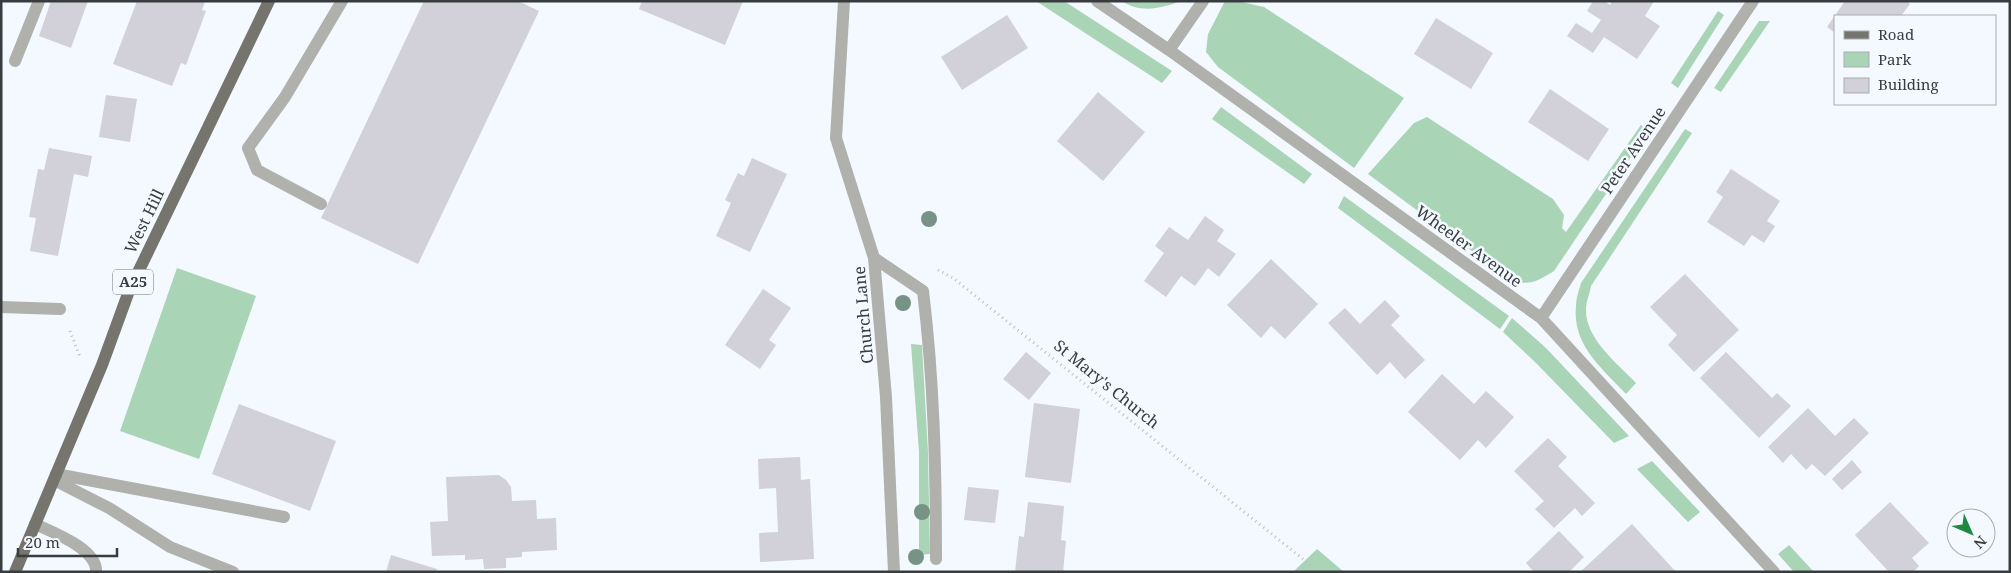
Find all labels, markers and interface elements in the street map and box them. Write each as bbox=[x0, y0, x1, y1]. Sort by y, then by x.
legend bbox=[1834, 15, 1996, 105]
text: Road bbox=[1878, 24, 1914, 44]
text: Park bbox=[1878, 49, 1912, 69]
text: Building bbox=[1878, 74, 1939, 94]
street label: Peter Avenue bbox=[1596, 102, 1670, 198]
street label: West Hill bbox=[119, 185, 169, 257]
street label: Wheeler Avenue bbox=[1411, 200, 1527, 292]
street label: Church Lane bbox=[848, 265, 878, 365]
road number: A25 bbox=[113, 270, 153, 294]
street label: St Mary's Church bbox=[1050, 335, 1164, 433]
north arrow bbox=[1946, 508, 1996, 558]
scale bar bbox=[18, 526, 116, 558]
text: 20 m bbox=[25, 532, 60, 552]
text: N bbox=[1970, 532, 1991, 553]

